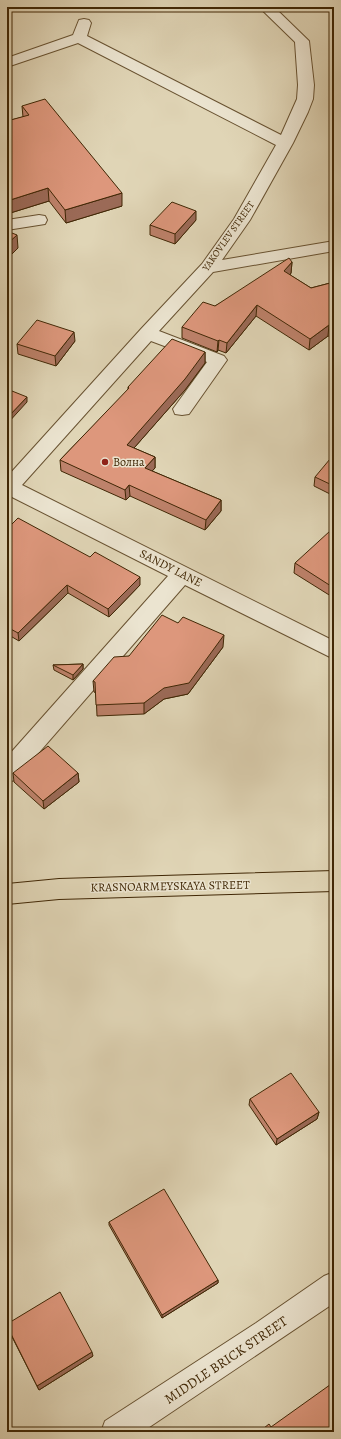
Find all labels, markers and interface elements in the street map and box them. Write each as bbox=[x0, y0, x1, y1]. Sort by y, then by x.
street label: YAKOVLEV STREET bbox=[198, 198, 257, 274]
place label: Волна bbox=[113, 454, 145, 470]
marker: Волна bbox=[100, 457, 110, 467]
street label: SANDY LANE bbox=[137, 545, 205, 591]
street label: KRASNOARMEYSKAYA STREET bbox=[90, 877, 250, 895]
street label: MIDDLE BRICK STREET bbox=[161, 1312, 292, 1408]

